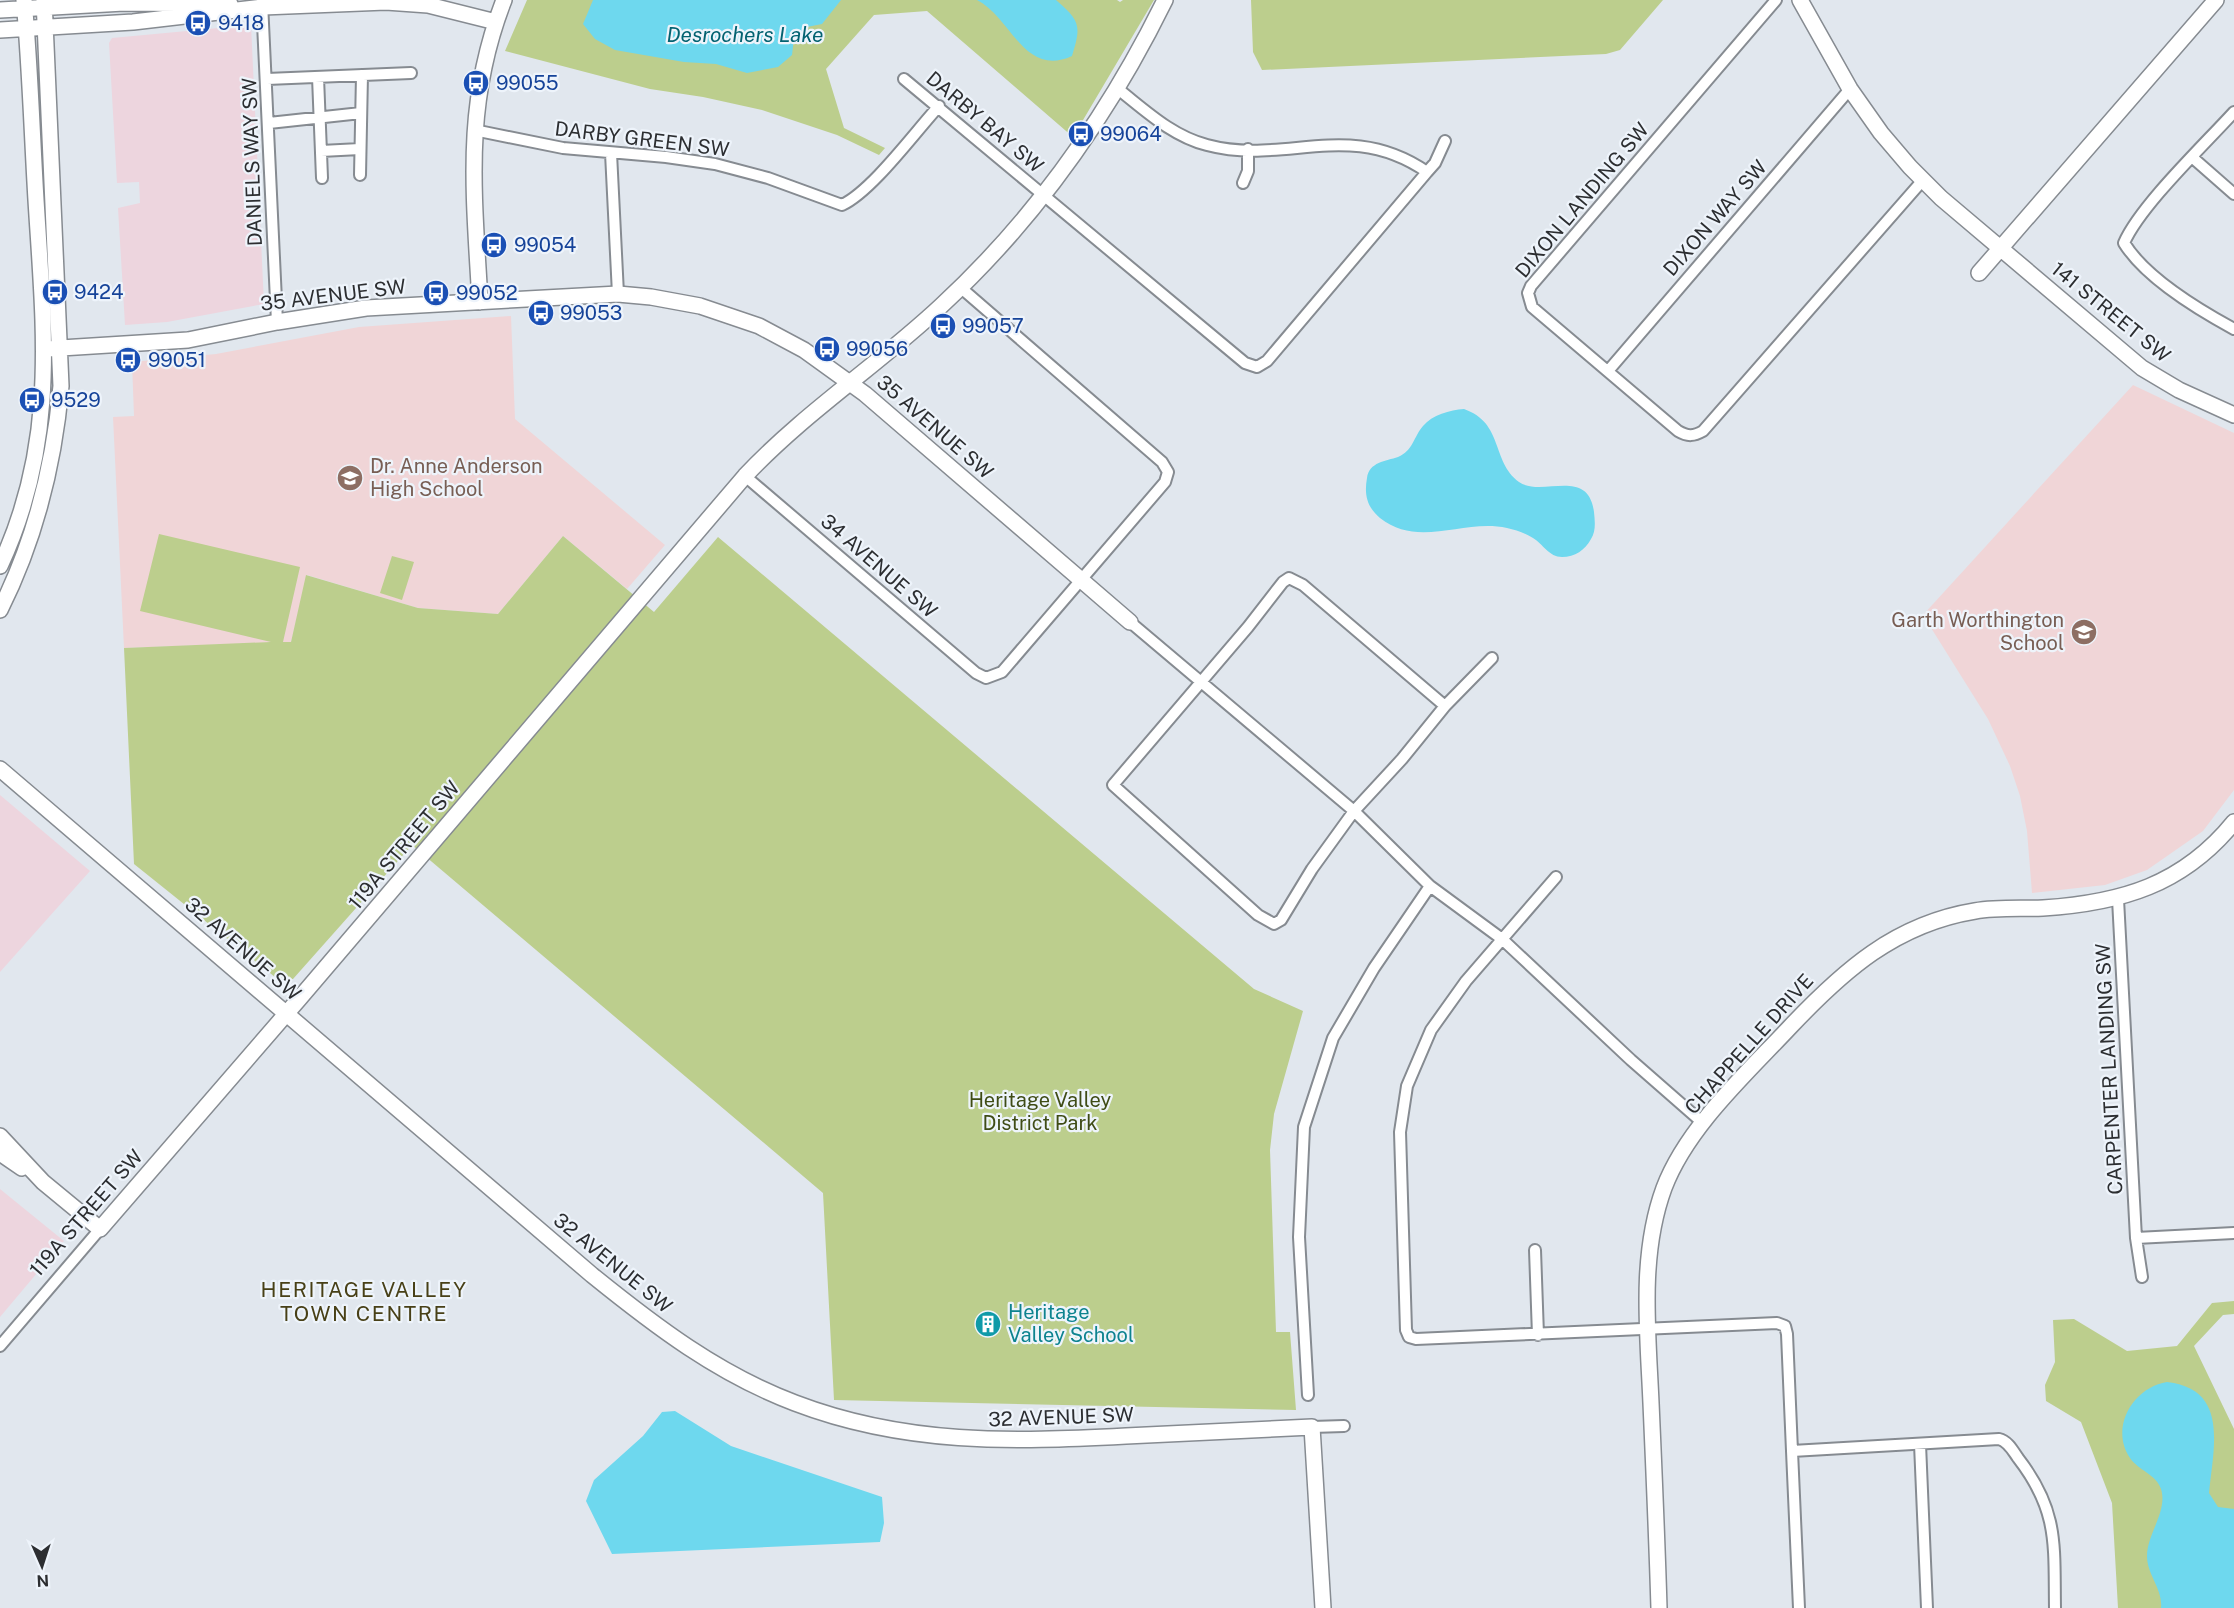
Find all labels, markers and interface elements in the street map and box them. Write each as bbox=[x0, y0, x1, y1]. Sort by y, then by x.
bus stop icon: 9418 bbox=[183, 8, 213, 38]
place label: 9418 bbox=[218, 11, 264, 35]
water label: Desrochers Lake bbox=[667, 22, 823, 47]
street label: DARBY BAY SW bbox=[922, 66, 1048, 178]
bus stop icon: 99055 bbox=[461, 68, 491, 98]
place label: 99055 bbox=[496, 71, 559, 95]
street label: DANIELS WAY SW bbox=[237, 77, 267, 247]
street label: DARBY GREEN SW bbox=[553, 116, 731, 162]
street label: DIXON LANDING SW bbox=[1510, 118, 1654, 282]
bus stop icon: 99064 bbox=[1066, 119, 1096, 149]
place label: 99064 bbox=[1100, 122, 1162, 146]
street label: DIXON WAY SW bbox=[1658, 155, 1772, 281]
bus stop icon: 99054 bbox=[479, 230, 509, 260]
place label: 99054 bbox=[514, 233, 576, 257]
street label: 141 STREET SW bbox=[2047, 257, 2175, 367]
street label: 35 AVENUE SW bbox=[259, 274, 407, 316]
bus stop icon: 9424 bbox=[40, 277, 70, 307]
bus stop icon: 99052 bbox=[421, 278, 451, 308]
place label: 9424 bbox=[74, 280, 124, 304]
place label: 99052 bbox=[456, 281, 518, 305]
bus stop icon: 99053 bbox=[526, 298, 556, 328]
place label: 99053 bbox=[560, 301, 622, 325]
bus stop icon: 99057 bbox=[928, 311, 958, 341]
place label: 99057 bbox=[962, 314, 1024, 338]
bus stop icon: 99056 bbox=[812, 334, 842, 364]
place label: 99056 bbox=[846, 337, 908, 361]
bus stop icon: 99051 bbox=[113, 345, 143, 375]
place label: 99051 bbox=[148, 348, 206, 372]
street label: 35 AVENUE SW bbox=[872, 370, 998, 484]
bus stop icon: 9529 bbox=[17, 385, 47, 415]
place label: 9529 bbox=[51, 388, 101, 412]
place label: Dr. Anne Anderson High School bbox=[370, 454, 543, 501]
school or university icon: Dr. Anne Anderson High School bbox=[335, 463, 365, 493]
street label: 34 AVENUE SW bbox=[816, 509, 942, 623]
place label: Garth Worthington School bbox=[1891, 608, 2064, 655]
school or university icon: Garth Worthington School bbox=[2069, 617, 2099, 647]
street label: 119A STREET SW bbox=[343, 776, 465, 914]
street label: 32 AVENUE SW bbox=[180, 892, 306, 1006]
street label: CARPENTER LANDING SW bbox=[2090, 943, 2128, 1195]
street label: CHAPPELLE DRIVE bbox=[1680, 969, 1818, 1119]
park label: Heritage Valley District Park bbox=[969, 1088, 1112, 1135]
street label: 119A STREET SW bbox=[24, 1145, 148, 1281]
street label: 32 AVENUE SW bbox=[549, 1208, 677, 1318]
district label: HERITAGE VALLEY TOWN CENTRE bbox=[261, 1277, 467, 1326]
place label: Heritage Valley School bbox=[1008, 1300, 1134, 1347]
building icon: Heritage Valley School bbox=[973, 1309, 1003, 1339]
street label: 32 AVENUE SW bbox=[988, 1402, 1134, 1432]
north arrow bbox=[12, 1536, 72, 1596]
text: N bbox=[36, 1571, 50, 1590]

